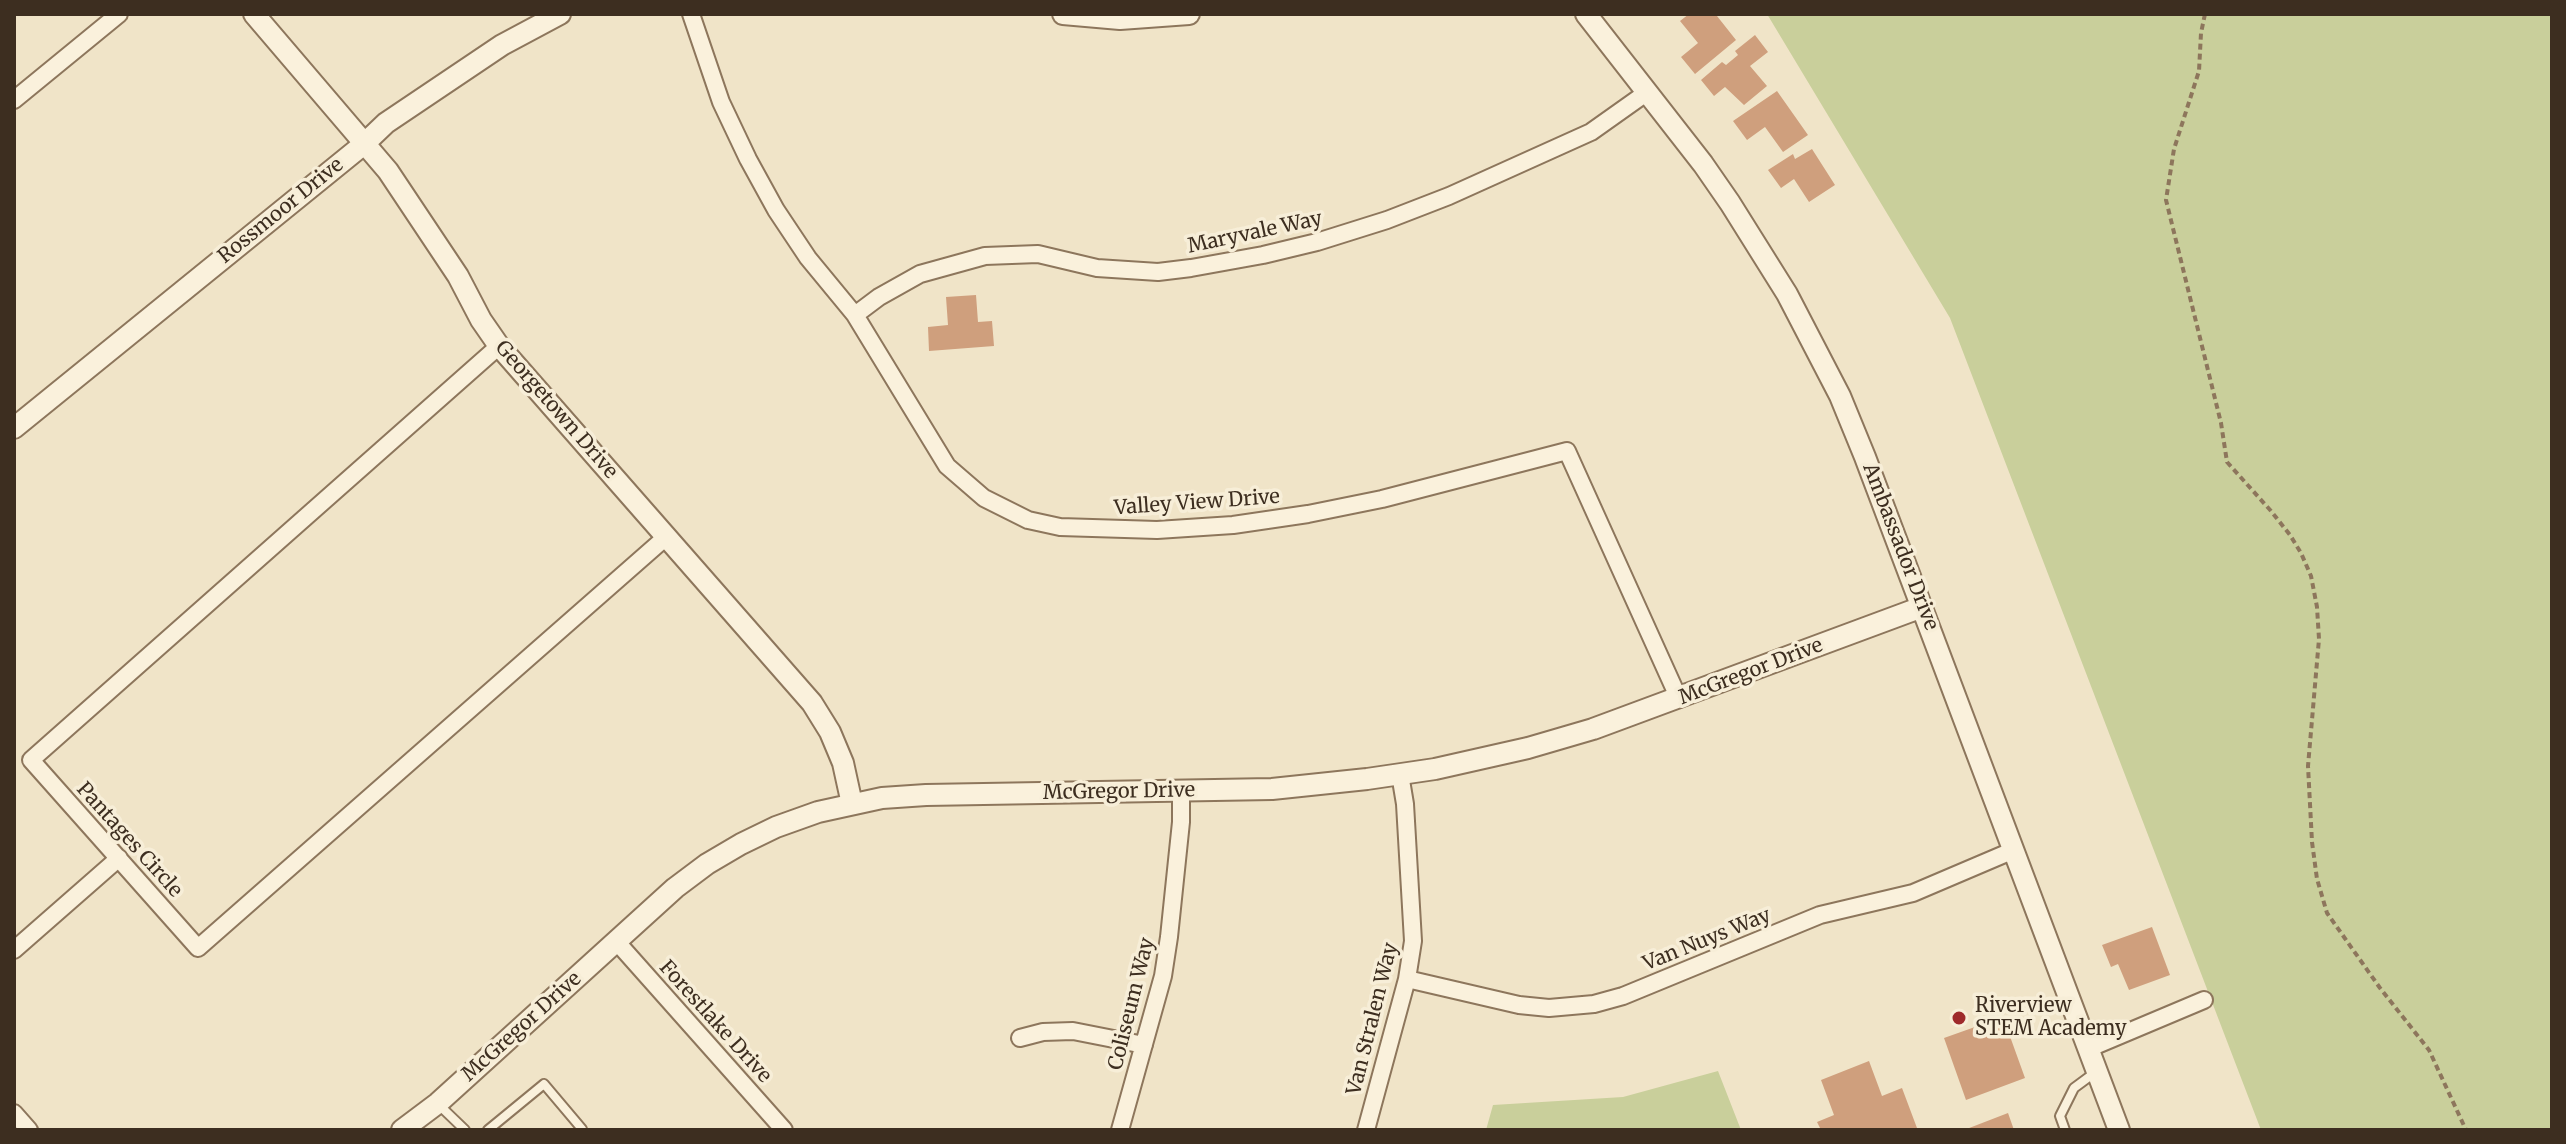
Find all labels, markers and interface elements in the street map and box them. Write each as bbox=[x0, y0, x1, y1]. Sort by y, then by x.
street label: Rossmoor Drive bbox=[214, 153, 348, 269]
street label: Maryvale Way bbox=[1186, 207, 1324, 259]
street label: Georgetown Drive bbox=[490, 336, 622, 484]
street label: Ambassador Drive bbox=[1857, 460, 1943, 634]
street label: Valley View Drive bbox=[1113, 485, 1281, 521]
street label: McGregor Drive bbox=[1676, 634, 1826, 710]
street label: Pantages Circle bbox=[71, 778, 187, 902]
street label: McGregor Drive bbox=[1043, 779, 1195, 805]
street label: Van Nuys Way bbox=[1640, 903, 1774, 977]
street label: Coliseum Way bbox=[1104, 935, 1160, 1073]
street label: Van Stralen Way bbox=[1342, 940, 1404, 1098]
street label: Forestlake Drive bbox=[654, 956, 776, 1088]
street label: McGregor Drive bbox=[457, 967, 587, 1087]
place label: Riverview STEM Academy bbox=[1975, 994, 2127, 1041]
marker: Riverview STEM Academy bbox=[1950, 1009, 1968, 1027]

